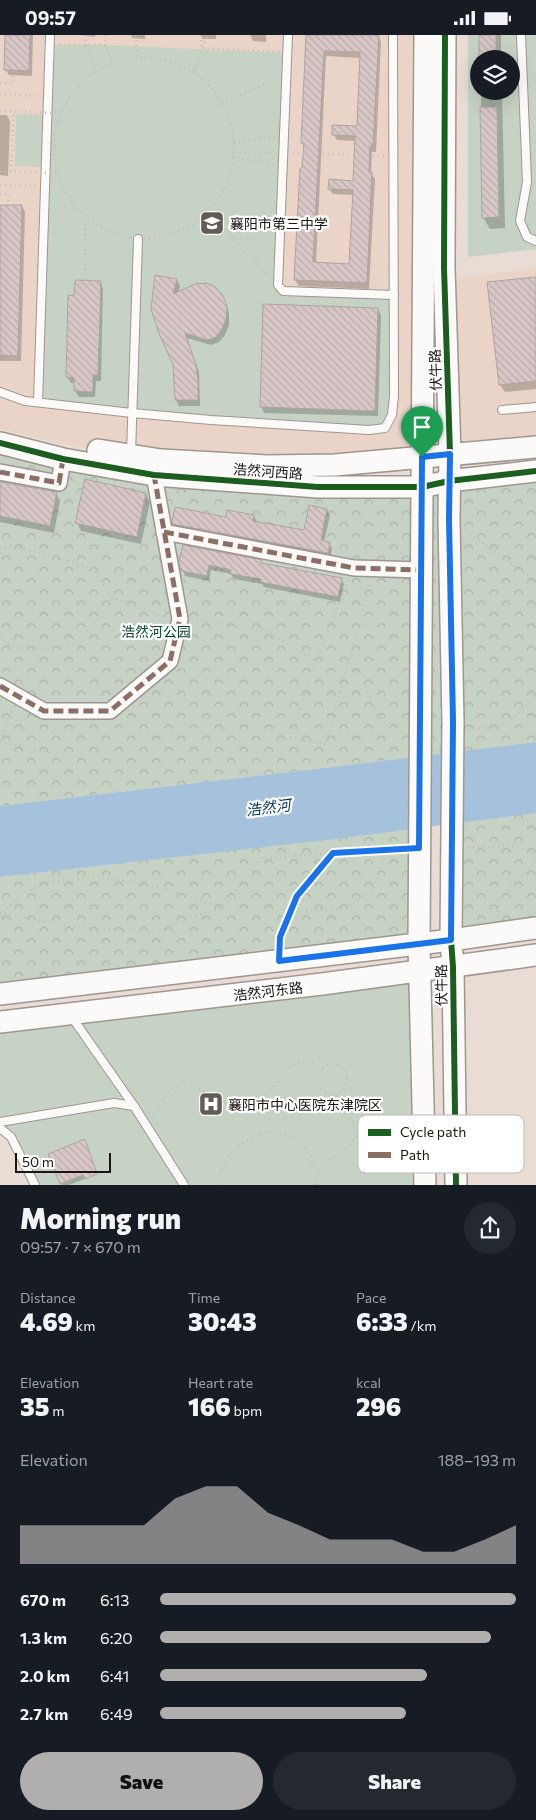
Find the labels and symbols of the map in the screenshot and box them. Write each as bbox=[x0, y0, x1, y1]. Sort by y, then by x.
school or university icon: 襄阳市第三中学 bbox=[199, 210, 225, 236]
place label: 襄阳市第三中学 bbox=[230, 215, 328, 232]
street label: 伏牛路 bbox=[426, 349, 444, 391]
pin bbox=[401, 406, 443, 457]
street label: 浩然河西路 bbox=[232, 460, 304, 482]
park label: 浩然河公园 bbox=[121, 623, 191, 640]
water label: 浩然河 bbox=[245, 795, 294, 819]
street label: 伏牛路 bbox=[432, 964, 450, 1006]
street label: 浩然河东路 bbox=[232, 978, 304, 1004]
hospital icon: 襄阳市中心医院东津院区 bbox=[198, 1091, 224, 1117]
place label: 襄阳市中心医院东津院区 bbox=[228, 1096, 382, 1113]
legend bbox=[358, 1115, 524, 1173]
text: Cycle path bbox=[400, 1123, 466, 1140]
text: Path bbox=[400, 1146, 430, 1163]
scale bar bbox=[15, 1150, 111, 1173]

